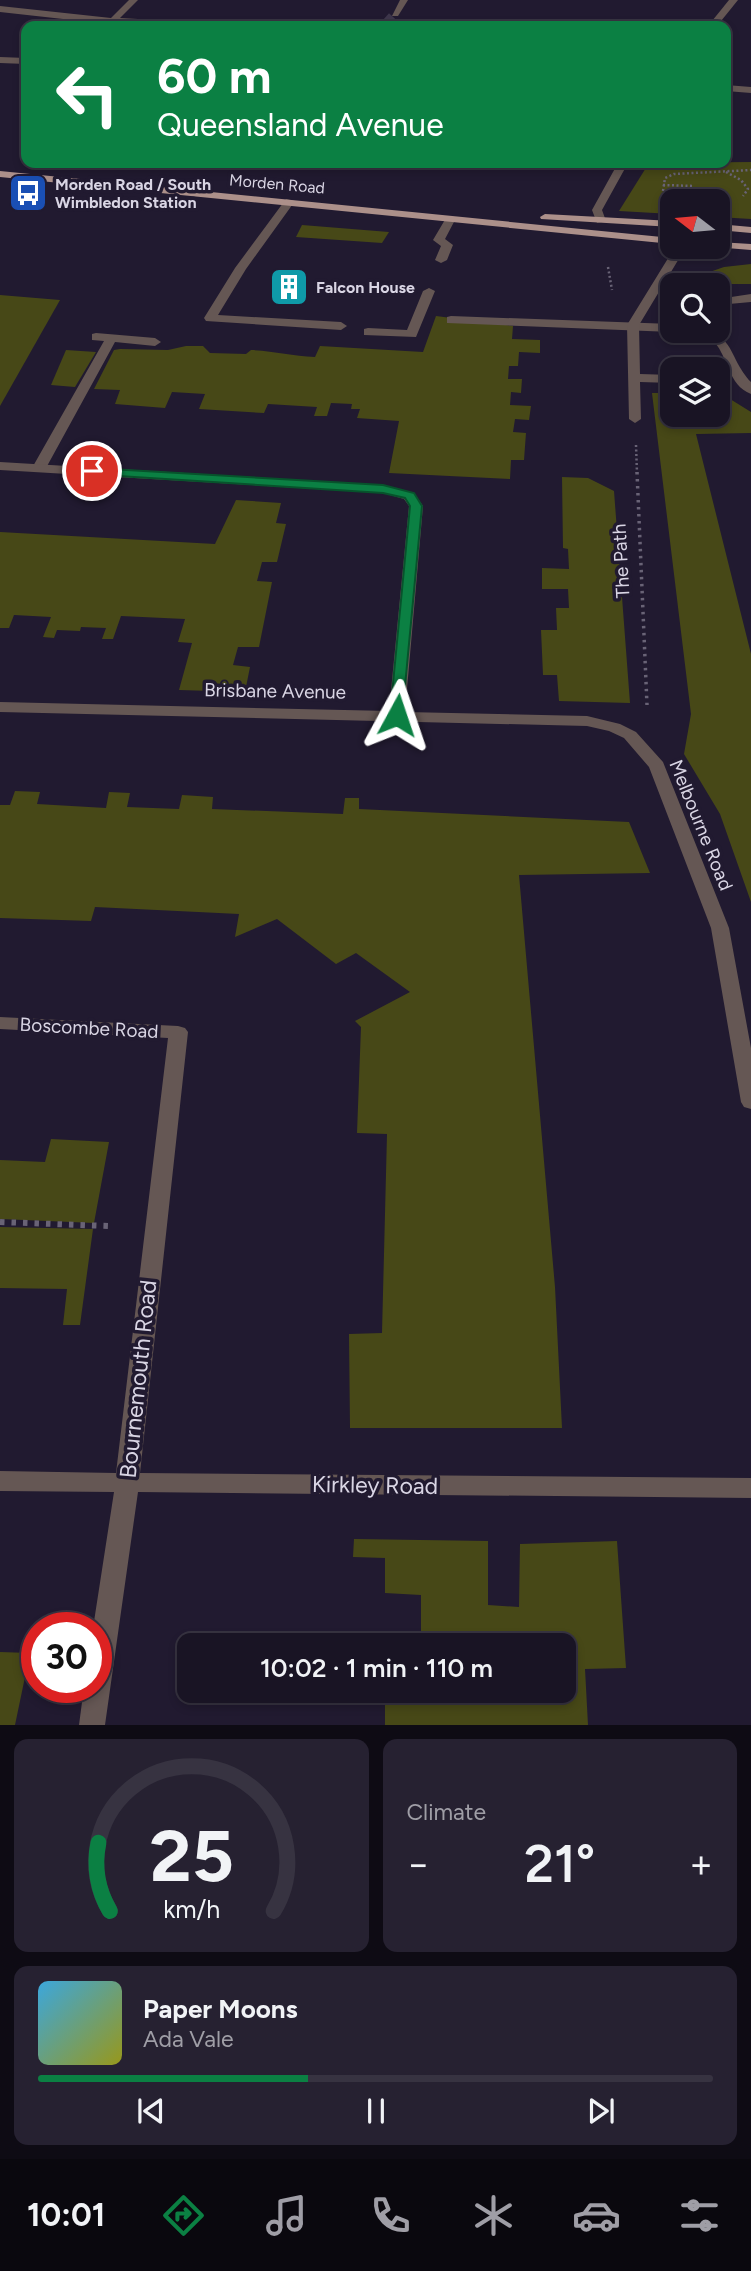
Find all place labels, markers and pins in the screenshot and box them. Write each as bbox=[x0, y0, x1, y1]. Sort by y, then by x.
bus stop icon: Morden Road / South Wimbledon Station bbox=[7, 172, 49, 214]
place label: Morden Road / South Wimbledon Station bbox=[55, 175, 211, 212]
building icon: Falcon House bbox=[268, 266, 310, 308]
place label: Falcon House bbox=[316, 278, 415, 297]
pin bbox=[62, 441, 122, 501]

